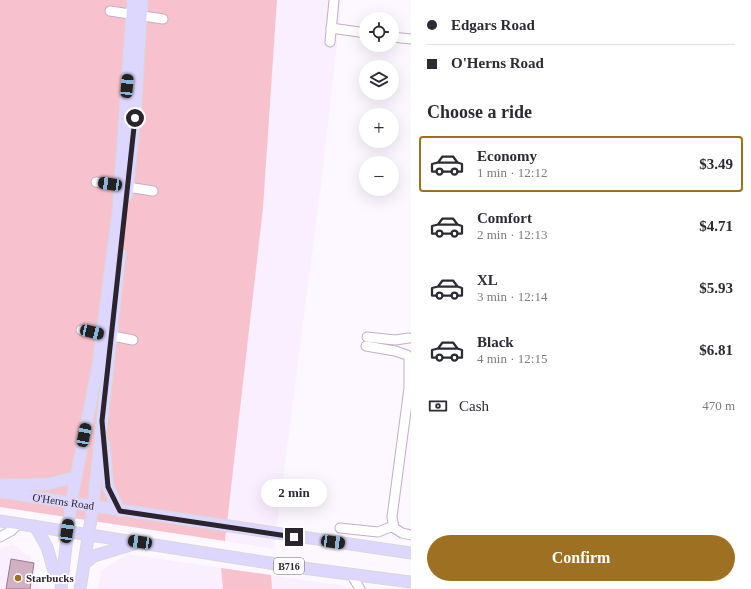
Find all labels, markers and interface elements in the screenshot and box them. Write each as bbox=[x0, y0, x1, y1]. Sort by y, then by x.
map controls bbox=[359, 12, 399, 196]
button: locate bbox=[359, 12, 399, 52]
text: Edgars Road bbox=[451, 17, 535, 33]
text: O'Herns Road bbox=[451, 55, 544, 71]
button: layers bbox=[359, 60, 399, 100]
car bbox=[120, 74, 134, 98]
text: Choose a ride bbox=[427, 102, 532, 122]
button: + bbox=[359, 108, 399, 148]
route start bbox=[126, 109, 144, 127]
icon: car bbox=[429, 146, 465, 182]
text: Economy bbox=[477, 148, 537, 164]
button: − bbox=[359, 156, 399, 196]
text: $3.49 bbox=[699, 156, 733, 172]
text: 1 min · 12:12 bbox=[477, 165, 547, 180]
car bbox=[97, 176, 123, 192]
icon: car bbox=[429, 208, 465, 244]
text: Comfort bbox=[477, 210, 532, 226]
text: $4.71 bbox=[699, 218, 733, 234]
text: 2 min · 12:13 bbox=[477, 227, 547, 242]
icon: car bbox=[429, 270, 465, 306]
text: XL bbox=[477, 272, 498, 288]
text: $5.93 bbox=[699, 280, 733, 296]
text: 3 min · 12:14 bbox=[477, 289, 547, 304]
car bbox=[79, 323, 105, 341]
icon: car bbox=[429, 332, 465, 368]
text: Black bbox=[477, 334, 514, 350]
text: $6.81 bbox=[699, 342, 733, 358]
text: 4 min · 12:15 bbox=[477, 351, 547, 366]
icon: cash bbox=[427, 395, 449, 417]
text: Cash bbox=[459, 398, 489, 414]
text: 470 m bbox=[702, 398, 735, 413]
car bbox=[76, 422, 92, 448]
callout: 2 min bbox=[261, 479, 327, 507]
text: 2 min bbox=[278, 485, 310, 500]
street label: O'Herns Road bbox=[32, 491, 95, 512]
car bbox=[59, 518, 75, 544]
route end bbox=[285, 528, 303, 546]
car bbox=[127, 534, 153, 550]
car bbox=[320, 534, 346, 550]
button: Confirm bbox=[427, 535, 735, 581]
road number: B716 bbox=[274, 558, 304, 574]
place label: Starbucks bbox=[26, 572, 74, 584]
marker: Starbucks bbox=[13, 573, 23, 583]

